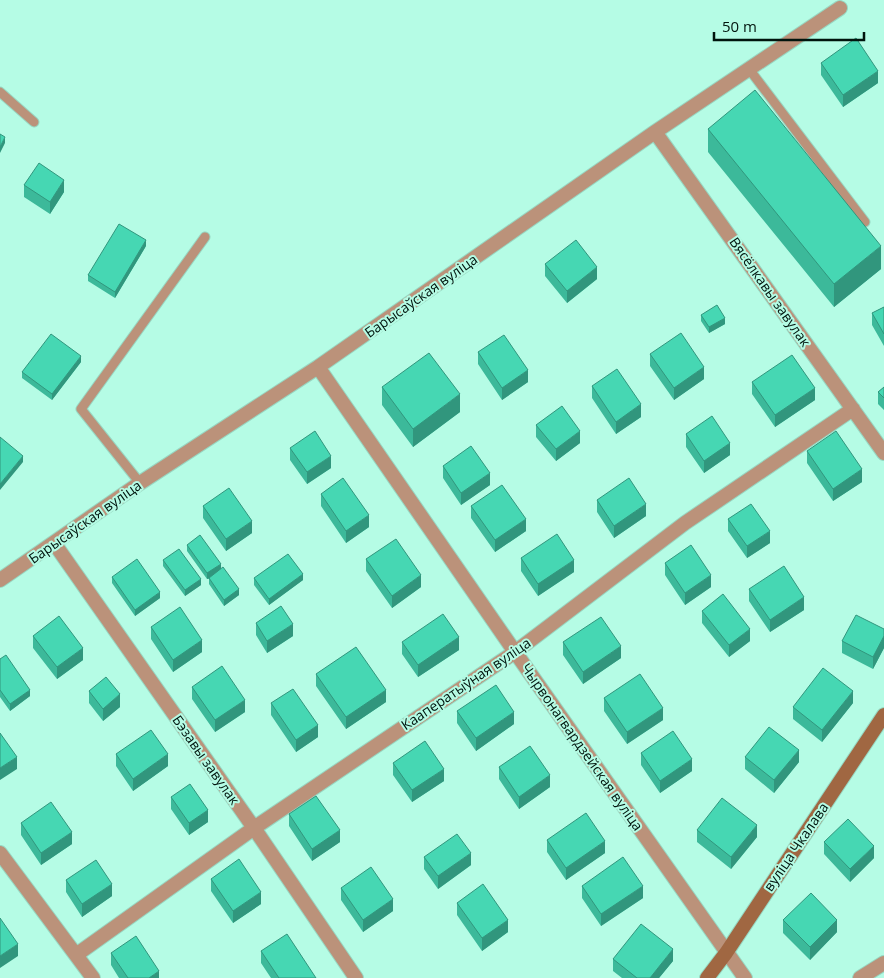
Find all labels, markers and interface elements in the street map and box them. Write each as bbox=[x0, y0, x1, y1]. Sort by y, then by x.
scale bar bbox=[714, 10, 864, 42]
text: 50 m bbox=[722, 16, 757, 36]
street label: Вясёлкавы завулак bbox=[726, 233, 816, 351]
street label: Барысаўская вуліца bbox=[361, 250, 481, 342]
street label: Барысаўская вуліца bbox=[25, 476, 145, 568]
street label: Кааператыўная вуліца bbox=[397, 633, 534, 734]
street label: Чырвонагвардзейская вуліца bbox=[517, 659, 648, 834]
street label: Бэзавы завулак bbox=[168, 711, 245, 809]
street label: вуліца Чкалава bbox=[759, 799, 832, 895]

